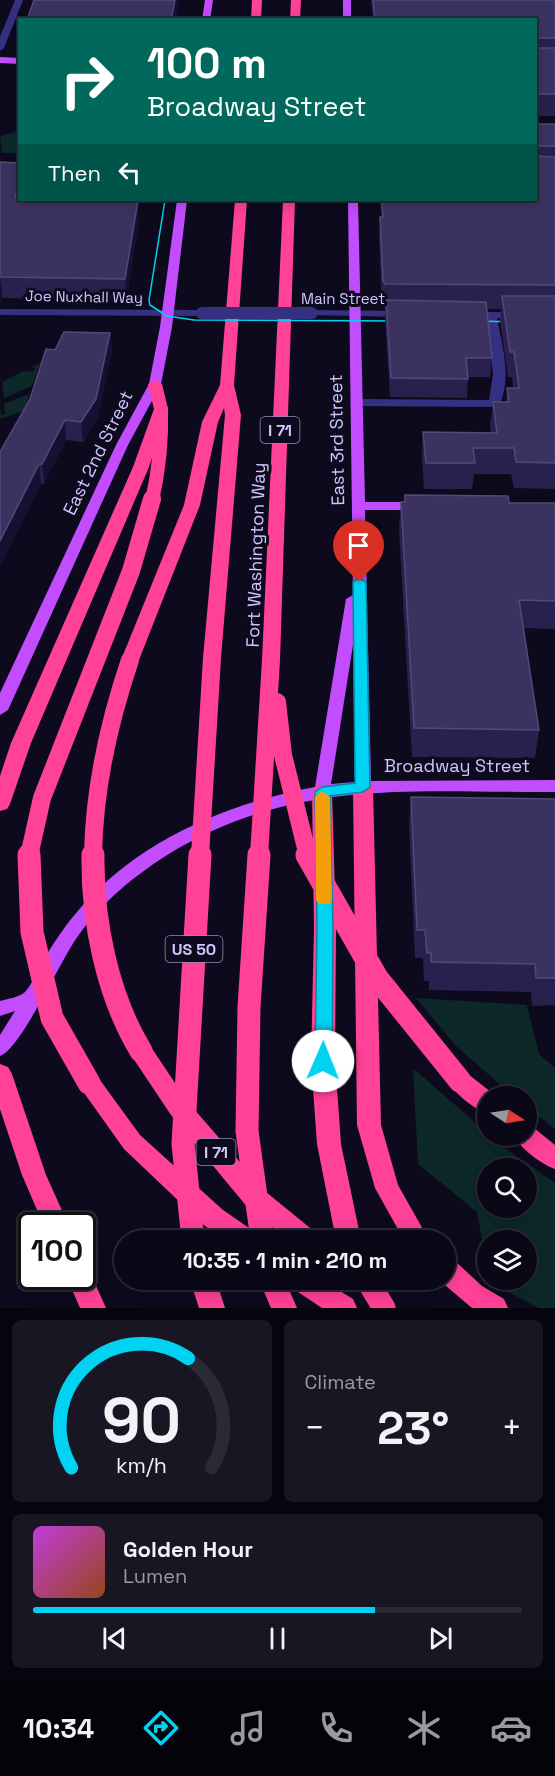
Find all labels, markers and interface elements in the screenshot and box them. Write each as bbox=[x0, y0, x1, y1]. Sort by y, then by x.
text: 100 m bbox=[147, 37, 267, 90]
icon: right bbox=[48, 42, 126, 120]
text: Broadway Street bbox=[147, 89, 366, 124]
icon: left bbox=[113, 156, 146, 189]
text: Then bbox=[48, 159, 101, 187]
street label: Joe Nuxhall Way bbox=[25, 286, 143, 307]
street label: Main Street bbox=[301, 289, 385, 308]
street label: East 3rd Street bbox=[324, 374, 349, 506]
street label: East 2nd Street bbox=[57, 387, 138, 519]
road number: I 71 bbox=[260, 417, 300, 443]
street label: Fort Washington Way bbox=[241, 462, 270, 648]
pin bbox=[333, 520, 384, 582]
icon: arrive bbox=[342, 529, 375, 562]
street label: Broadway Street bbox=[384, 754, 530, 777]
road number: US 50 bbox=[166, 936, 222, 962]
position arrow bbox=[291, 1029, 355, 1093]
north arrow bbox=[477, 1086, 537, 1146]
map controls bbox=[477, 1086, 537, 1290]
road number: I 71 bbox=[196, 1139, 236, 1165]
button: search bbox=[477, 1158, 537, 1218]
speed limit sign: 100 bbox=[18, 1212, 96, 1290]
button: layers bbox=[477, 1230, 537, 1290]
text: 10:35 · 1 min · 210 m bbox=[183, 1246, 387, 1274]
text: Climate bbox=[305, 1369, 376, 1395]
text: 90 bbox=[102, 1381, 181, 1460]
text: 23° bbox=[377, 1400, 449, 1457]
text: − bbox=[305, 1407, 325, 1449]
text: + bbox=[502, 1407, 522, 1449]
text: km/h bbox=[116, 1452, 167, 1479]
text: Golden Hour bbox=[123, 1535, 253, 1563]
text: Lumen bbox=[123, 1563, 187, 1589]
icon: previous bbox=[98, 1622, 131, 1655]
icon: pause bbox=[261, 1622, 294, 1655]
icon: next bbox=[424, 1622, 457, 1655]
icon: directions bbox=[140, 1707, 182, 1749]
icon: music bbox=[227, 1707, 269, 1749]
icon: phone bbox=[315, 1707, 357, 1749]
icon: climate bbox=[403, 1707, 445, 1749]
icon: car bbox=[490, 1707, 532, 1749]
text: 10:34 bbox=[23, 1711, 94, 1746]

